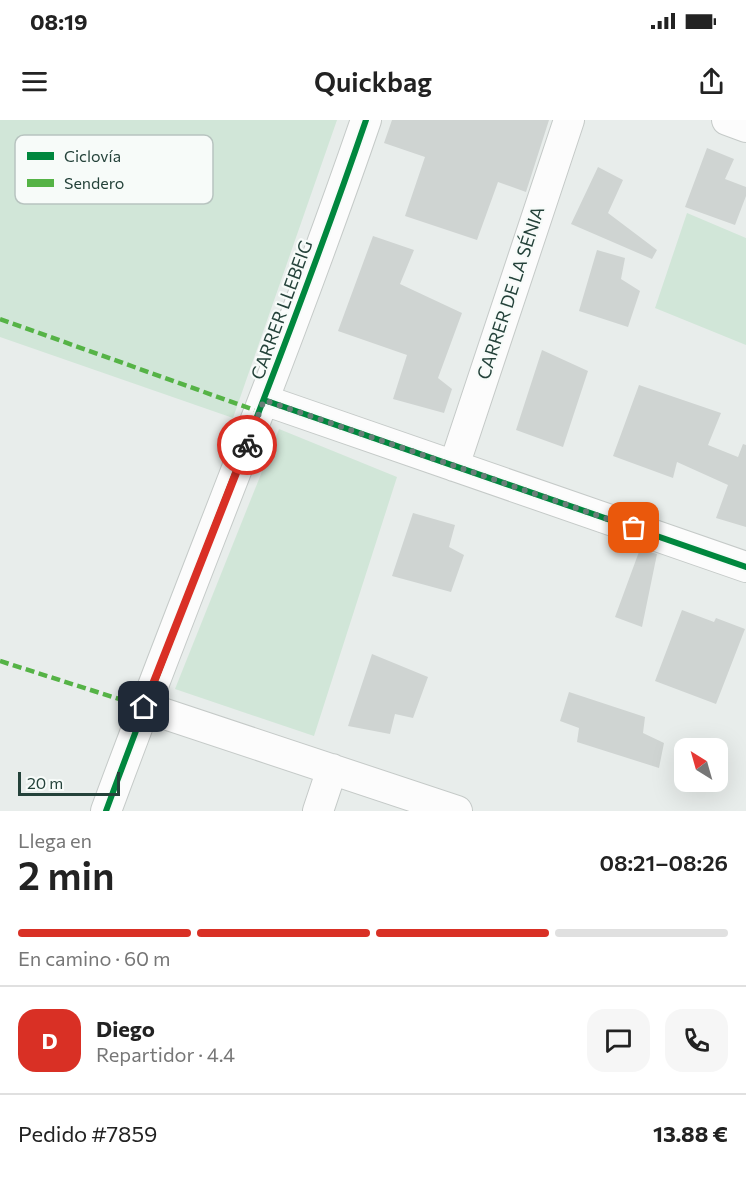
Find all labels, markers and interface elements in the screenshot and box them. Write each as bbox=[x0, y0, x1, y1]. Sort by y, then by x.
text: 08:19 bbox=[30, 8, 88, 35]
icon: menu bbox=[18, 65, 51, 98]
text: Quickbag bbox=[314, 65, 432, 98]
icon: share bbox=[695, 65, 728, 98]
legend bbox=[15, 135, 213, 204]
text: Ciclovía bbox=[64, 146, 121, 165]
text: Sendero bbox=[64, 173, 124, 192]
street label: CARRER DE LA SÉNIA bbox=[472, 203, 548, 382]
street label: CARRER LLEBEIG bbox=[246, 237, 317, 382]
courier bbox=[217, 415, 277, 475]
icon: bike bbox=[231, 429, 264, 462]
pin bbox=[608, 502, 659, 553]
icon: bag bbox=[617, 511, 650, 544]
pin bbox=[118, 681, 169, 732]
icon: home bbox=[127, 690, 160, 723]
north arrow bbox=[674, 738, 728, 792]
map controls bbox=[674, 738, 728, 792]
scale bar bbox=[18, 769, 120, 796]
text: 20 m bbox=[27, 773, 63, 792]
text: Llega en bbox=[18, 828, 92, 852]
text: 08:21–08:26 bbox=[599, 849, 728, 876]
text: 2 min bbox=[18, 850, 115, 898]
text: En camino · 60 m bbox=[18, 946, 170, 970]
button: chat bbox=[587, 1009, 650, 1072]
button: phone bbox=[665, 1009, 728, 1072]
text: Diego bbox=[96, 1015, 155, 1042]
text: D bbox=[41, 1027, 58, 1054]
text: Repartidor · 4.4 bbox=[96, 1042, 235, 1066]
text: Pedido #7859 bbox=[18, 1120, 157, 1147]
text: 13.88 € bbox=[653, 1120, 728, 1147]

